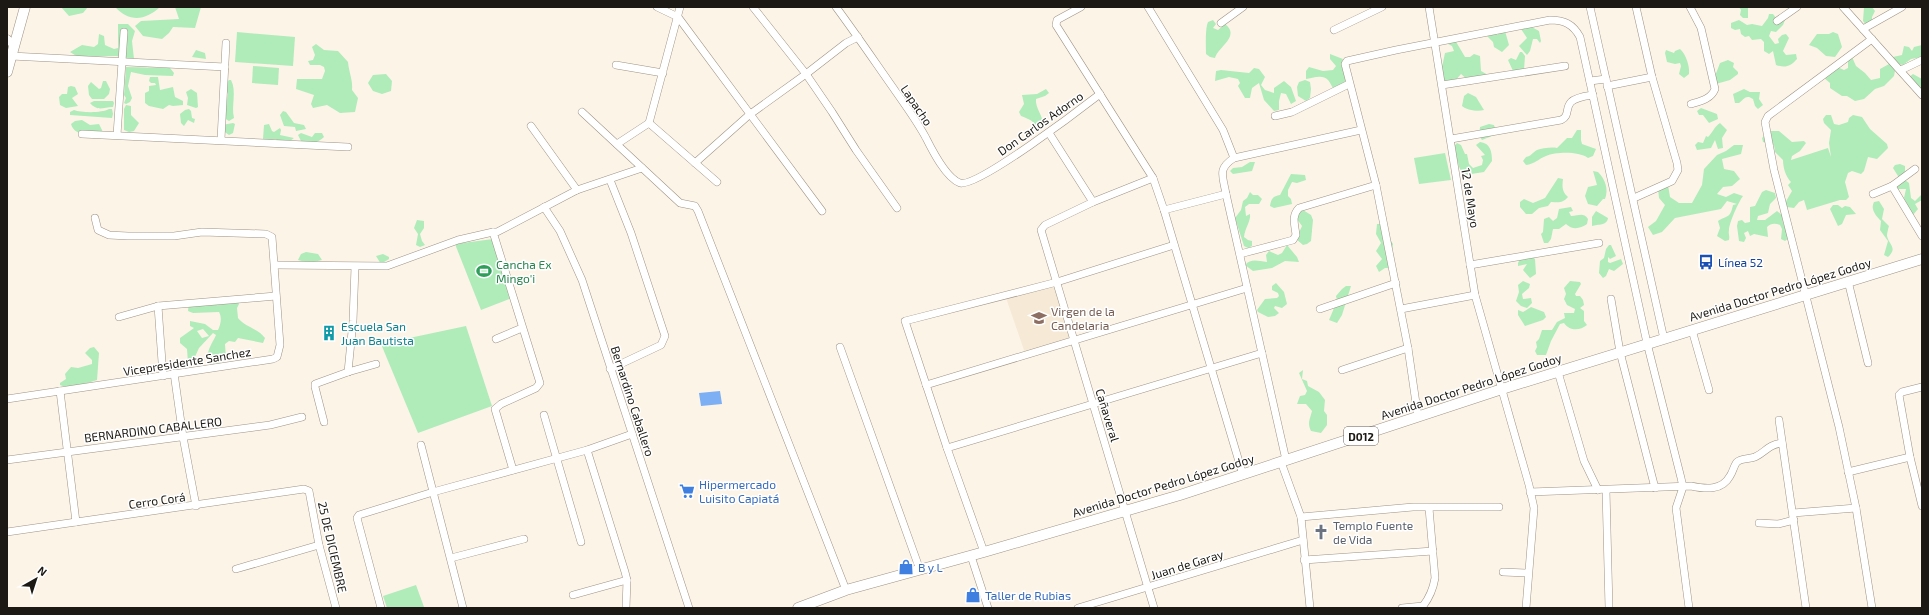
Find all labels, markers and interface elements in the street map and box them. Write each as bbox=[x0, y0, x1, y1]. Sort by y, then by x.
street label: Lapacho bbox=[898, 82, 936, 128]
street label: Don Carlos Adorno bbox=[994, 88, 1086, 158]
street label: 12 de Mayo bbox=[1459, 167, 1483, 229]
bus stop icon: Línea 52 bbox=[1697, 253, 1715, 271]
street label: Avenida Doctor Pedro López Godoy bbox=[1687, 254, 1873, 323]
place label: Línea 52 bbox=[1718, 255, 1763, 269]
place label: Cancha Ex Mingo'i bbox=[496, 257, 552, 285]
sports icon: Cancha Ex Mingo'i bbox=[475, 262, 493, 280]
place label: Virgen de la Candelaria bbox=[1051, 304, 1115, 332]
school or university icon: Virgen de la Candelaria bbox=[1030, 309, 1048, 327]
place label: Escuela San Juan Bautista bbox=[341, 319, 414, 347]
building icon: Escuela San Juan Bautista bbox=[320, 324, 338, 342]
street label: Vicepresidente Sanchez bbox=[122, 344, 252, 378]
street label: Bernardino Caballero bbox=[609, 344, 658, 458]
street label: Avenida Doctor Pedro López Godoy bbox=[1379, 350, 1564, 422]
street label: Cañaveral bbox=[1093, 387, 1123, 444]
street label: BERNARDINO CABALLERO bbox=[83, 414, 223, 444]
road number: D012 bbox=[1344, 427, 1378, 445]
street label: Avenida Doctor Pedro López Godoy bbox=[1070, 450, 1256, 519]
place label: Hipermercado Luisito Capiatá bbox=[699, 477, 779, 505]
supermarket icon: Hipermercado Luisito Capiatá bbox=[678, 482, 696, 500]
street label: Cerro Corá bbox=[128, 489, 186, 511]
street label: 25 DE DICIEMBRE bbox=[316, 500, 350, 594]
place label: Templo Fuente de Vida bbox=[1333, 518, 1413, 546]
church icon: Templo Fuente de Vida bbox=[1312, 523, 1330, 541]
street label: Juan de Garay bbox=[1149, 546, 1226, 582]
shop icon: B y L bbox=[897, 558, 915, 576]
north arrow bbox=[16, 559, 56, 599]
place label: B y L bbox=[918, 560, 943, 574]
text: N bbox=[35, 563, 50, 578]
shop icon: Taller de Rubias bbox=[964, 586, 982, 604]
place label: Taller de Rubias bbox=[985, 588, 1071, 602]

